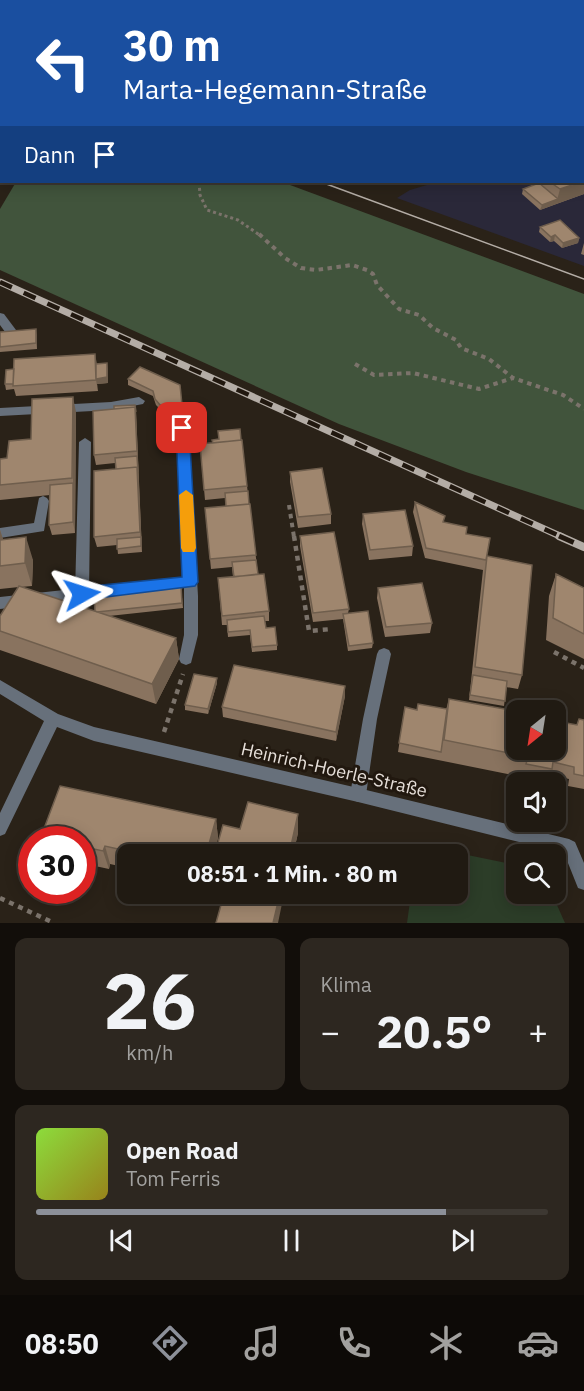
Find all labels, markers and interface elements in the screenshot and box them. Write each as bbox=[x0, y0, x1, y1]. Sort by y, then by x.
text: 30 m bbox=[123, 18, 221, 73]
icon: left bbox=[24, 24, 102, 102]
text: Marta-Hegemann-Straße bbox=[123, 71, 427, 106]
icon: arrive bbox=[88, 138, 121, 171]
text: Dann bbox=[24, 140, 76, 169]
pin bbox=[156, 402, 207, 453]
icon: arrive bbox=[165, 411, 198, 444]
position arrow bbox=[50, 562, 114, 626]
north arrow bbox=[506, 700, 566, 760]
map controls bbox=[506, 700, 566, 904]
street label: Heinrich-Hoerle-Straße bbox=[239, 737, 430, 802]
button: sound bbox=[506, 772, 566, 832]
speed limit sign: 30 bbox=[18, 826, 96, 904]
button: search bbox=[506, 844, 566, 904]
text: 08:51 · 1 Min. · 80 m bbox=[187, 859, 398, 888]
text: 26 bbox=[103, 949, 197, 1050]
text: Klima bbox=[321, 971, 372, 998]
text: 20.5° bbox=[376, 1002, 492, 1060]
text: − bbox=[321, 1010, 340, 1053]
text: + bbox=[528, 1010, 548, 1053]
text: km/h bbox=[126, 1039, 173, 1066]
text: Open Road bbox=[126, 1136, 239, 1165]
text: Tom Ferris bbox=[126, 1165, 221, 1192]
icon: previous bbox=[105, 1224, 138, 1257]
icon: pause bbox=[275, 1224, 308, 1257]
icon: next bbox=[446, 1224, 479, 1257]
icon: directions bbox=[149, 1322, 191, 1364]
icon: music bbox=[241, 1322, 283, 1364]
icon: phone bbox=[333, 1322, 375, 1364]
icon: climate bbox=[425, 1322, 467, 1364]
icon: car bbox=[517, 1322, 559, 1364]
text: 08:50 bbox=[25, 1326, 99, 1361]

